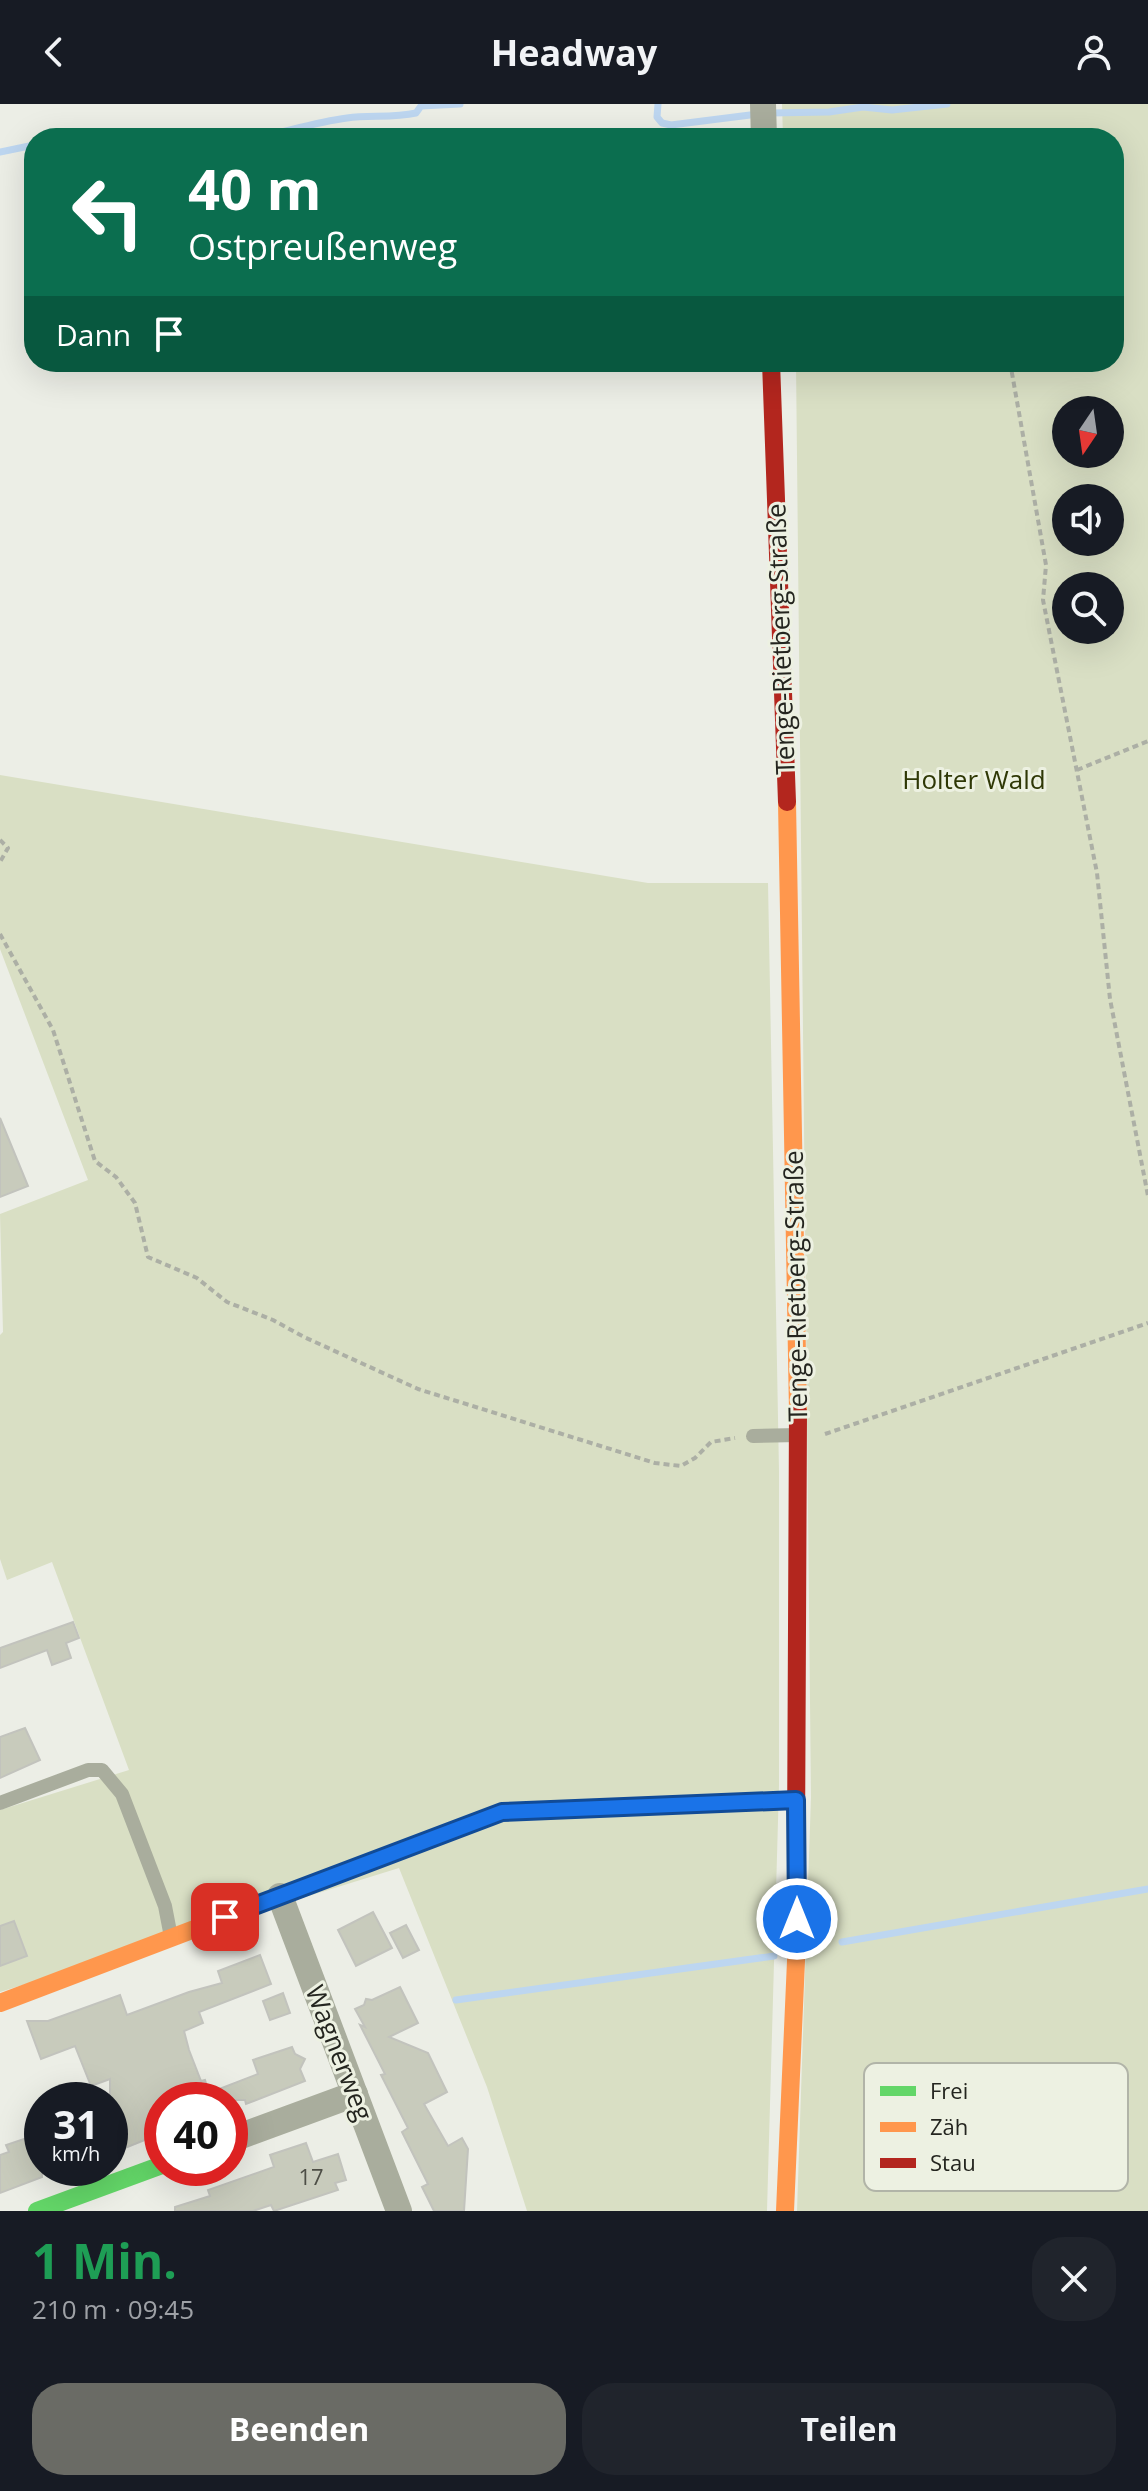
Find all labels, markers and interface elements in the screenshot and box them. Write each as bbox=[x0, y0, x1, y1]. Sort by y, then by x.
text: Headway bbox=[491, 28, 657, 77]
icon: back bbox=[32, 30, 76, 74]
icon: person bbox=[1072, 30, 1116, 74]
text: 40 m bbox=[188, 150, 322, 226]
icon: left bbox=[56, 160, 160, 264]
text: Ostpreußenweg bbox=[188, 222, 457, 271]
icon: arrive bbox=[147, 312, 191, 356]
text: Dann bbox=[56, 314, 131, 355]
north arrow bbox=[1052, 396, 1124, 468]
map controls bbox=[1052, 396, 1124, 644]
button: sound bbox=[1052, 484, 1124, 556]
street label: Tenge-Rietberg-Straße bbox=[757, 503, 803, 775]
button: search bbox=[1052, 572, 1124, 644]
park label: Holter Wald bbox=[902, 761, 1046, 797]
street label: Tenge-Rietberg-Straße bbox=[775, 1150, 815, 1422]
position arrow bbox=[755, 1877, 839, 1961]
pin bbox=[191, 1883, 259, 1951]
icon: arrive bbox=[203, 1895, 247, 1939]
street label: Wagnerweg bbox=[298, 1980, 382, 2126]
legend bbox=[864, 2063, 1128, 2191]
text: Frei bbox=[930, 2075, 968, 2105]
speed limit sign: 40 bbox=[144, 2082, 248, 2186]
text: 31 bbox=[53, 2096, 99, 2151]
text: Zäh bbox=[930, 2111, 968, 2141]
text: km/h bbox=[52, 2140, 100, 2167]
text: Stau bbox=[930, 2147, 976, 2177]
house number: 17 bbox=[298, 2161, 324, 2191]
text: 1 Min. bbox=[32, 2228, 177, 2293]
button: close bbox=[1032, 2237, 1116, 2321]
text: 210 m · 09:45 bbox=[32, 2291, 194, 2327]
button: Beenden bbox=[32, 2383, 566, 2475]
button: Teilen bbox=[582, 2383, 1116, 2475]

